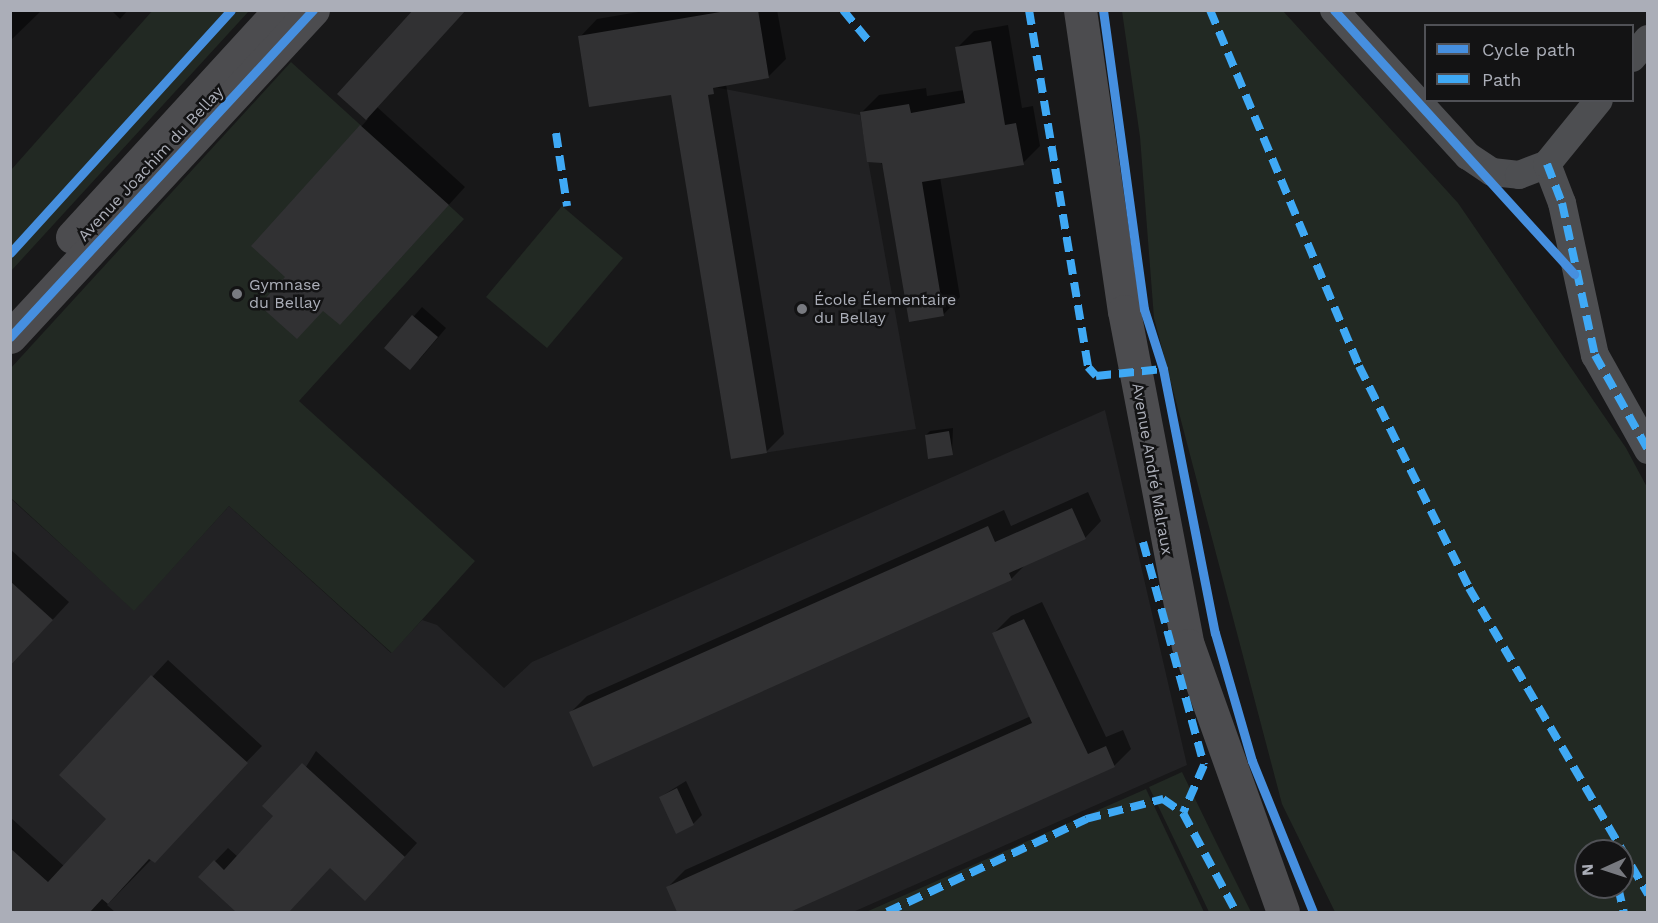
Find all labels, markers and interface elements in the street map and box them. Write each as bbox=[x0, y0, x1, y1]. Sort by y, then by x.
legend bbox=[1424, 24, 1634, 102]
text: Cycle path bbox=[1482, 39, 1576, 60]
text: Path bbox=[1482, 69, 1522, 90]
street label: Avenue Joachim du Bellay bbox=[74, 82, 228, 246]
place label: Gymnase du Bellay bbox=[249, 275, 321, 313]
marker: Gymnase du Bellay bbox=[230, 287, 244, 301]
place label: École Élementaire du Bellay bbox=[814, 290, 956, 328]
marker: École Élementaire du Bellay bbox=[795, 302, 809, 316]
street label: Avenue André Malraux bbox=[1127, 381, 1177, 557]
north arrow bbox=[1574, 839, 1634, 899]
text: N bbox=[1578, 863, 1597, 876]

